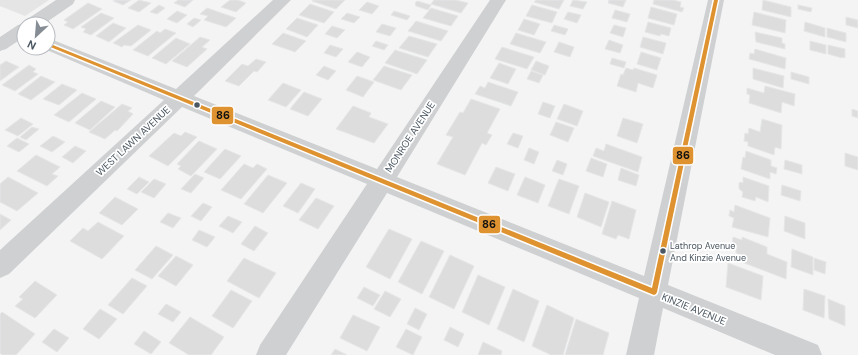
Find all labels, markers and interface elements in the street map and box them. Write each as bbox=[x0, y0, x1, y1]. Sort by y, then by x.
north arrow bbox=[16, 16, 56, 56]
text: N bbox=[25, 37, 38, 53]
street label: MONROE AVENUE bbox=[382, 99, 438, 175]
unlabelled marker bbox=[192, 100, 202, 110]
street label: WEST LAWN AVENUE bbox=[93, 103, 173, 179]
line badge: 86 bbox=[211, 106, 234, 125]
text: 86 bbox=[216, 108, 230, 122]
line badge: 86 bbox=[672, 146, 694, 165]
text: 86 bbox=[676, 148, 690, 162]
line badge: 86 bbox=[478, 215, 501, 234]
text: 86 bbox=[482, 217, 496, 231]
place label: Lathrop Avenue And Kinzie Avenue bbox=[670, 240, 746, 264]
marker: Lathrop Avenue And Kinzie Avenue bbox=[658, 246, 668, 256]
street label: KINZIE AVENUE bbox=[660, 290, 728, 328]

